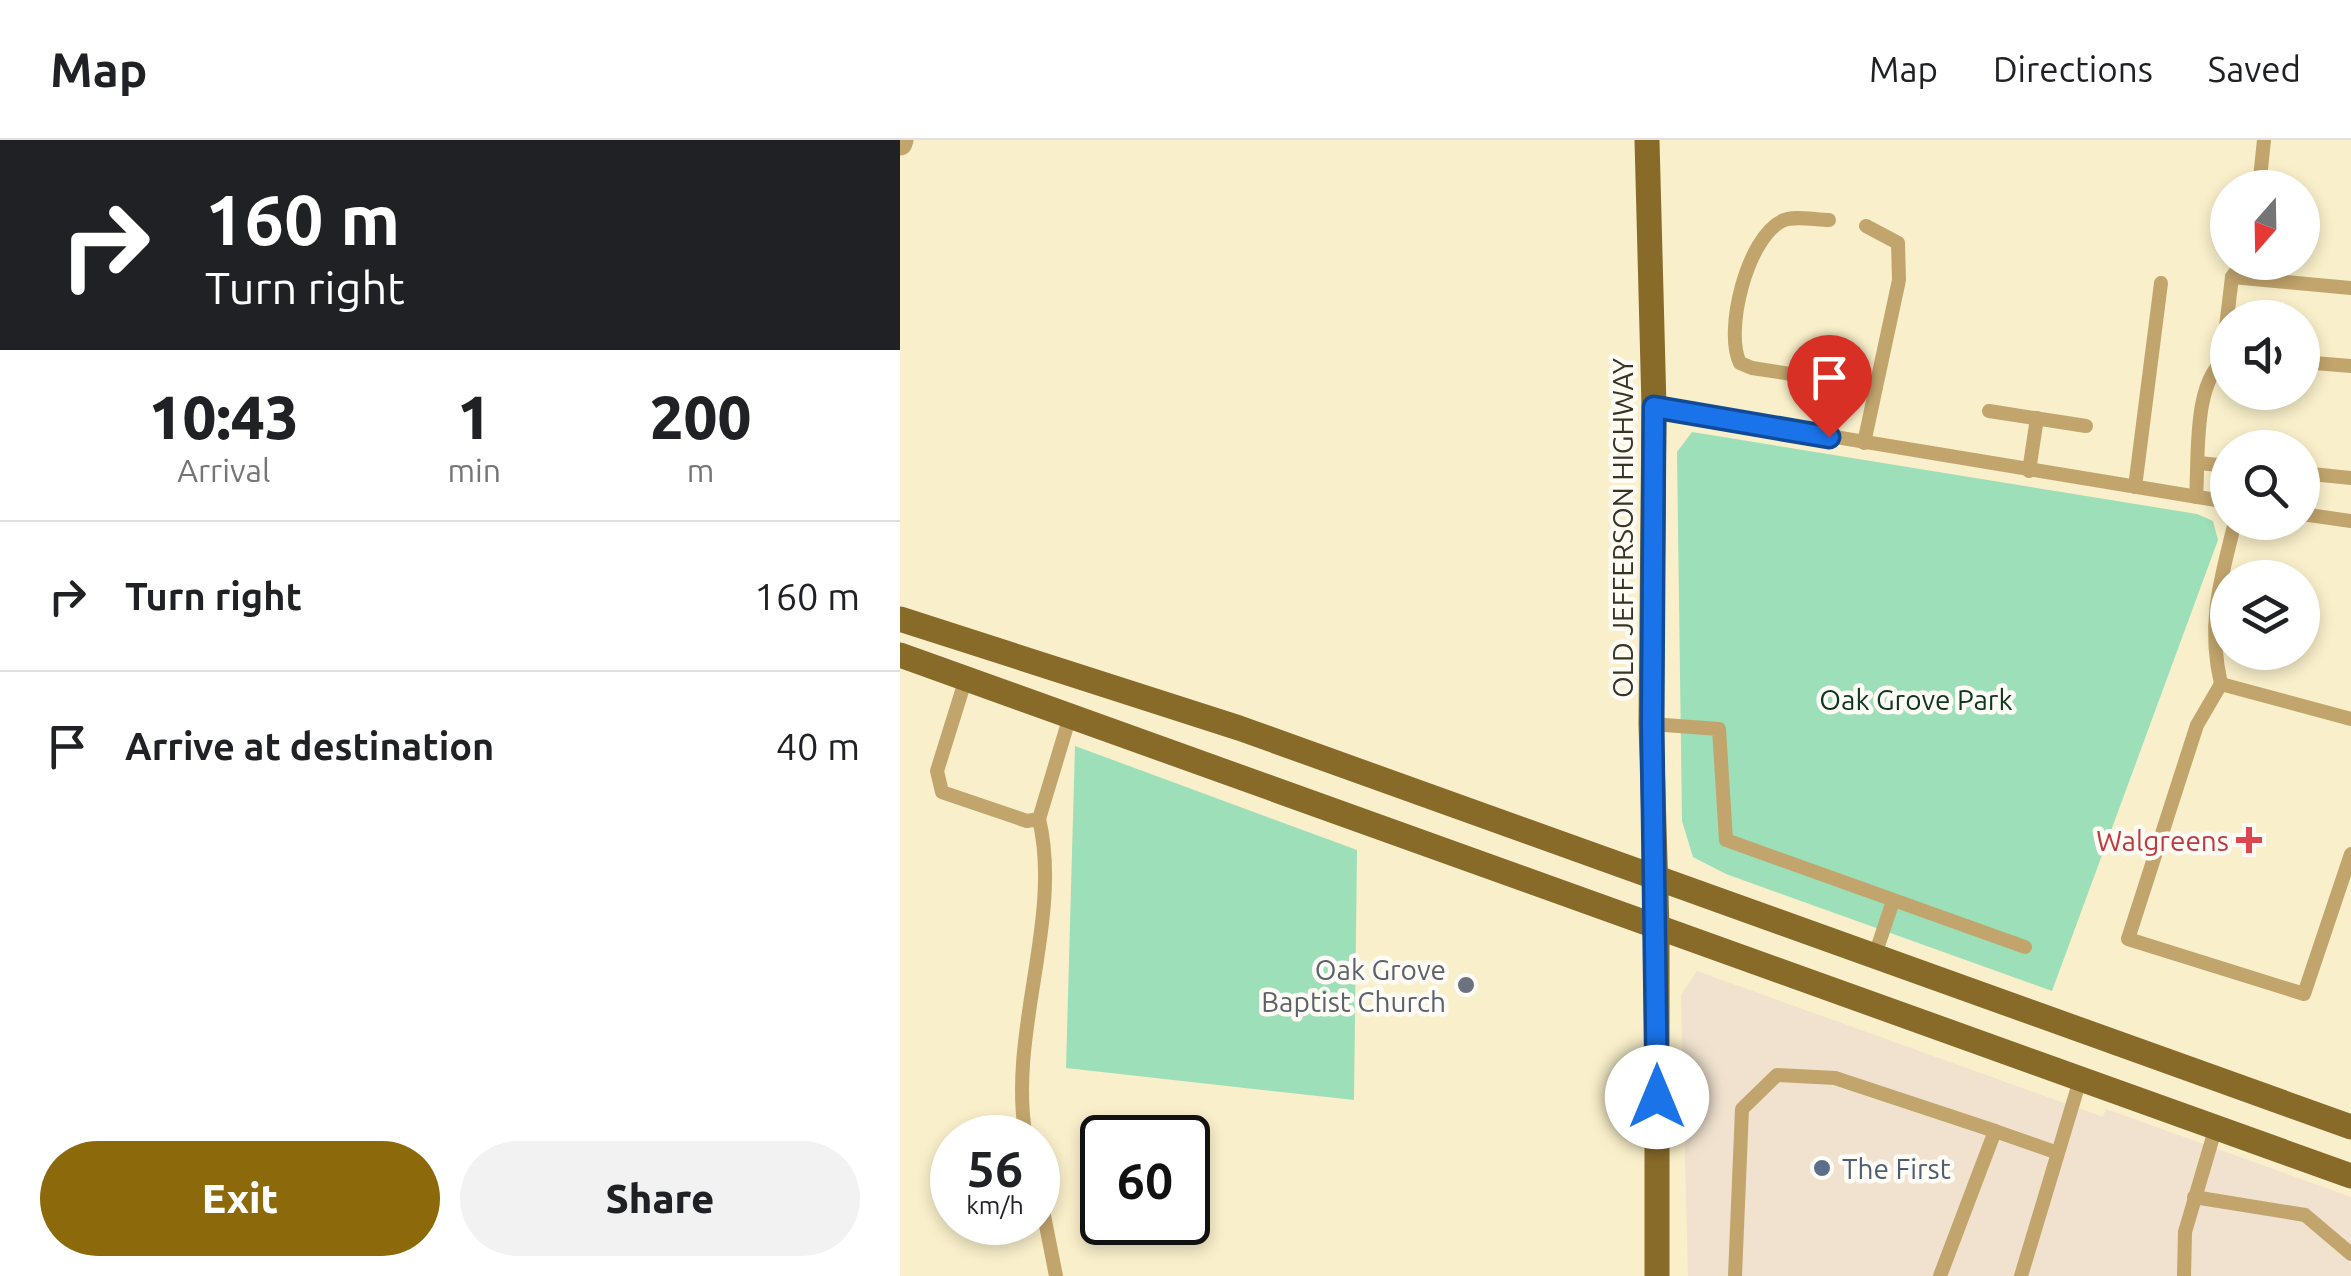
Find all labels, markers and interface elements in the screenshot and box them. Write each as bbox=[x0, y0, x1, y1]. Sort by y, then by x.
text: Map bbox=[50, 42, 148, 96]
text: Map bbox=[1869, 49, 1938, 89]
text: Directions bbox=[1993, 49, 2153, 89]
text: Saved bbox=[2208, 49, 2301, 89]
north arrow bbox=[2210, 170, 2320, 280]
map controls bbox=[2210, 170, 2320, 670]
icon: right bbox=[40, 180, 170, 310]
text: 160 m bbox=[205, 180, 400, 258]
text: Turn right bbox=[205, 262, 405, 313]
button: sound bbox=[2210, 300, 2320, 410]
pin bbox=[1787, 335, 1872, 438]
icon: arrive bbox=[1802, 350, 1857, 405]
street label: OLD JEFFERSON HIGHWAY bbox=[1607, 358, 1638, 698]
text: 10:43 bbox=[149, 383, 299, 450]
text: 1 bbox=[457, 383, 491, 450]
text: 200 bbox=[650, 383, 751, 450]
button: search bbox=[2210, 430, 2320, 540]
text: Arrival bbox=[177, 452, 270, 488]
text: min bbox=[447, 452, 501, 488]
text: m bbox=[687, 452, 714, 488]
button: layers bbox=[2210, 560, 2320, 670]
icon: right bbox=[40, 569, 95, 624]
text: Turn right bbox=[125, 575, 302, 617]
text: 160 m bbox=[754, 575, 860, 617]
park label: Oak Grove Park bbox=[1819, 684, 2013, 715]
icon: arrive bbox=[40, 719, 95, 774]
text: Arrive at destination bbox=[125, 725, 494, 767]
text: 40 m bbox=[776, 725, 860, 767]
place label: Walgreens bbox=[2096, 825, 2229, 856]
marker: Walgreens bbox=[2238, 829, 2260, 851]
place label: Oak Grove Baptist Church bbox=[1261, 954, 1446, 1017]
marker: Oak Grove Baptist Church bbox=[1455, 974, 1477, 996]
position arrow bbox=[1605, 1045, 1709, 1149]
speed limit sign: 60 bbox=[1080, 1115, 1210, 1245]
text: 56 bbox=[967, 1140, 1023, 1196]
button: Exit bbox=[40, 1141, 440, 1256]
button: Share bbox=[460, 1141, 860, 1256]
place label: The First bbox=[1842, 1153, 1951, 1184]
marker: The First bbox=[1811, 1157, 1833, 1179]
text: km/h bbox=[966, 1191, 1024, 1219]

